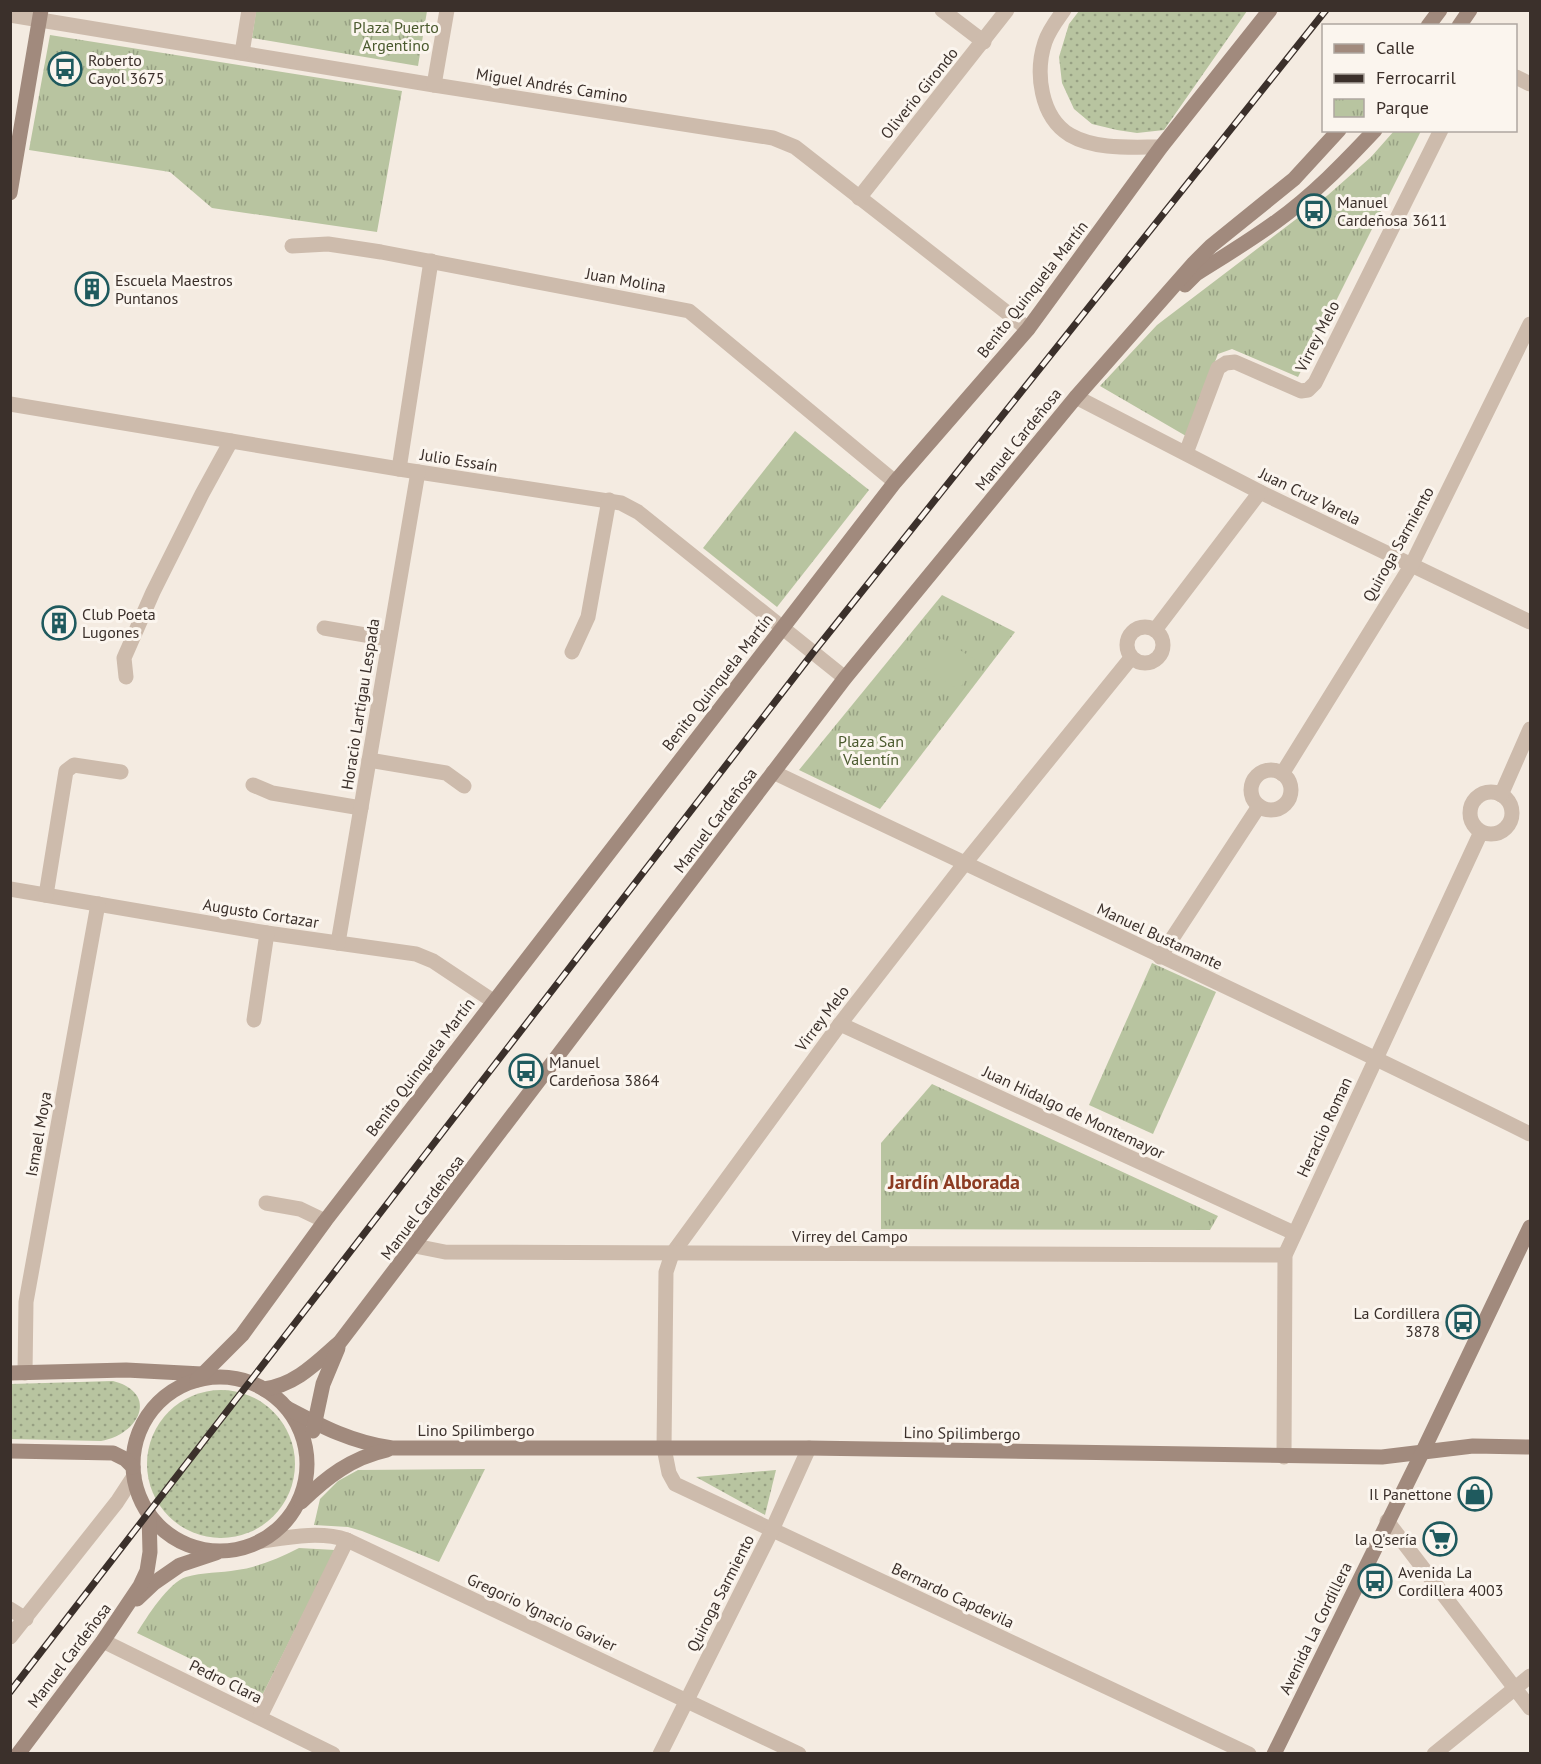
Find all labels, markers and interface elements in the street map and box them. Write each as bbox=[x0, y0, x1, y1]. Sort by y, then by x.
park label: Plaza Puerto Argentino bbox=[353, 17, 439, 55]
legend bbox=[1322, 24, 1517, 132]
text: Calle bbox=[1376, 36, 1415, 59]
street label: Oliverio Girondo bbox=[876, 43, 962, 143]
place label: Roberto Cayol 3675 bbox=[88, 50, 164, 88]
bus stop icon: Roberto Cayol 3675 bbox=[47, 51, 83, 87]
street label: Miguel Andrés Camino bbox=[475, 63, 629, 107]
text: Ferrocarril bbox=[1376, 66, 1456, 89]
text: Parque bbox=[1376, 96, 1429, 119]
place label: Manuel Cardeñosa 3611 bbox=[1337, 192, 1447, 230]
bus stop icon: Manuel Cardeñosa 3611 bbox=[1296, 193, 1332, 229]
street label: Benito Quinquela Martín bbox=[972, 216, 1092, 362]
street label: Juan Molina bbox=[583, 263, 668, 297]
place label: Escuela Maestros Puntanos bbox=[115, 270, 233, 308]
building icon: Escuela Maestros Puntanos bbox=[74, 271, 110, 307]
street label: Virrey Melo bbox=[1290, 297, 1343, 376]
street label: Manuel Cardeñosa bbox=[971, 384, 1065, 494]
street label: Julio Essaín bbox=[418, 444, 499, 476]
street label: Juan Cruz Varela bbox=[1255, 462, 1364, 529]
street label: Quiroga Sarmiento bbox=[1358, 483, 1438, 605]
place label: Club Poeta Lugones bbox=[82, 604, 156, 642]
building icon: Club Poeta Lugones bbox=[41, 605, 77, 641]
street label: Benito Quinquela Martín bbox=[657, 609, 777, 755]
street label: Horacio Lartigau Lespada bbox=[337, 617, 383, 791]
park label: Plaza San Valentín bbox=[838, 731, 904, 769]
street label: Manuel Cardeñosa bbox=[669, 764, 761, 876]
street label: Augusto Cortazar bbox=[202, 894, 321, 932]
street label: Manuel Bustamante bbox=[1094, 898, 1226, 974]
street label: Virrey Melo bbox=[790, 981, 853, 1056]
street label: Benito Quinquela Martín bbox=[361, 994, 479, 1140]
place label: Manuel Cardeñosa 3864 bbox=[549, 1052, 659, 1090]
bus stop icon: Manuel Cardeñosa 3864 bbox=[508, 1053, 544, 1089]
street label: Juan Hidalgo de Montemayor bbox=[979, 1061, 1169, 1163]
street label: Heraclio Roman bbox=[1292, 1074, 1356, 1180]
street label: Ismael Moya bbox=[21, 1090, 55, 1178]
street label: Manuel Cardeñosa bbox=[376, 1151, 468, 1263]
district label: Jardín Alborada bbox=[887, 1169, 1020, 1195]
street label: Virrey del Campo bbox=[791, 1226, 908, 1246]
place label: La Cordillera 3878 bbox=[1354, 1303, 1440, 1341]
bus stop icon: La Cordillera 3878 bbox=[1445, 1304, 1481, 1340]
street label: Lino Spilimbergo bbox=[418, 1420, 534, 1440]
street label: Lino Spilimbergo bbox=[903, 1422, 1021, 1444]
shop icon: Il Panettone bbox=[1457, 1476, 1493, 1512]
place label: Il Panettone bbox=[1369, 1484, 1452, 1504]
supermarket icon: la Q'sería bbox=[1422, 1521, 1458, 1557]
place label: la Q'sería bbox=[1355, 1529, 1417, 1549]
street label: Quiroga Sarmiento bbox=[682, 1531, 758, 1655]
street label: Bernardo Capdevila bbox=[889, 1558, 1017, 1632]
street label: Avenida La Cordillera bbox=[1274, 1559, 1356, 1697]
place label: Avenida La Cordillera 4003 bbox=[1398, 1562, 1504, 1600]
bus stop icon: Avenida La Cordillera 4003 bbox=[1357, 1563, 1393, 1599]
street label: Gregorio Ygnacio Gavier bbox=[464, 1569, 621, 1656]
street label: Manuel Cardeñosa bbox=[23, 1599, 115, 1711]
street label: Pedro Clara bbox=[186, 1655, 266, 1707]

